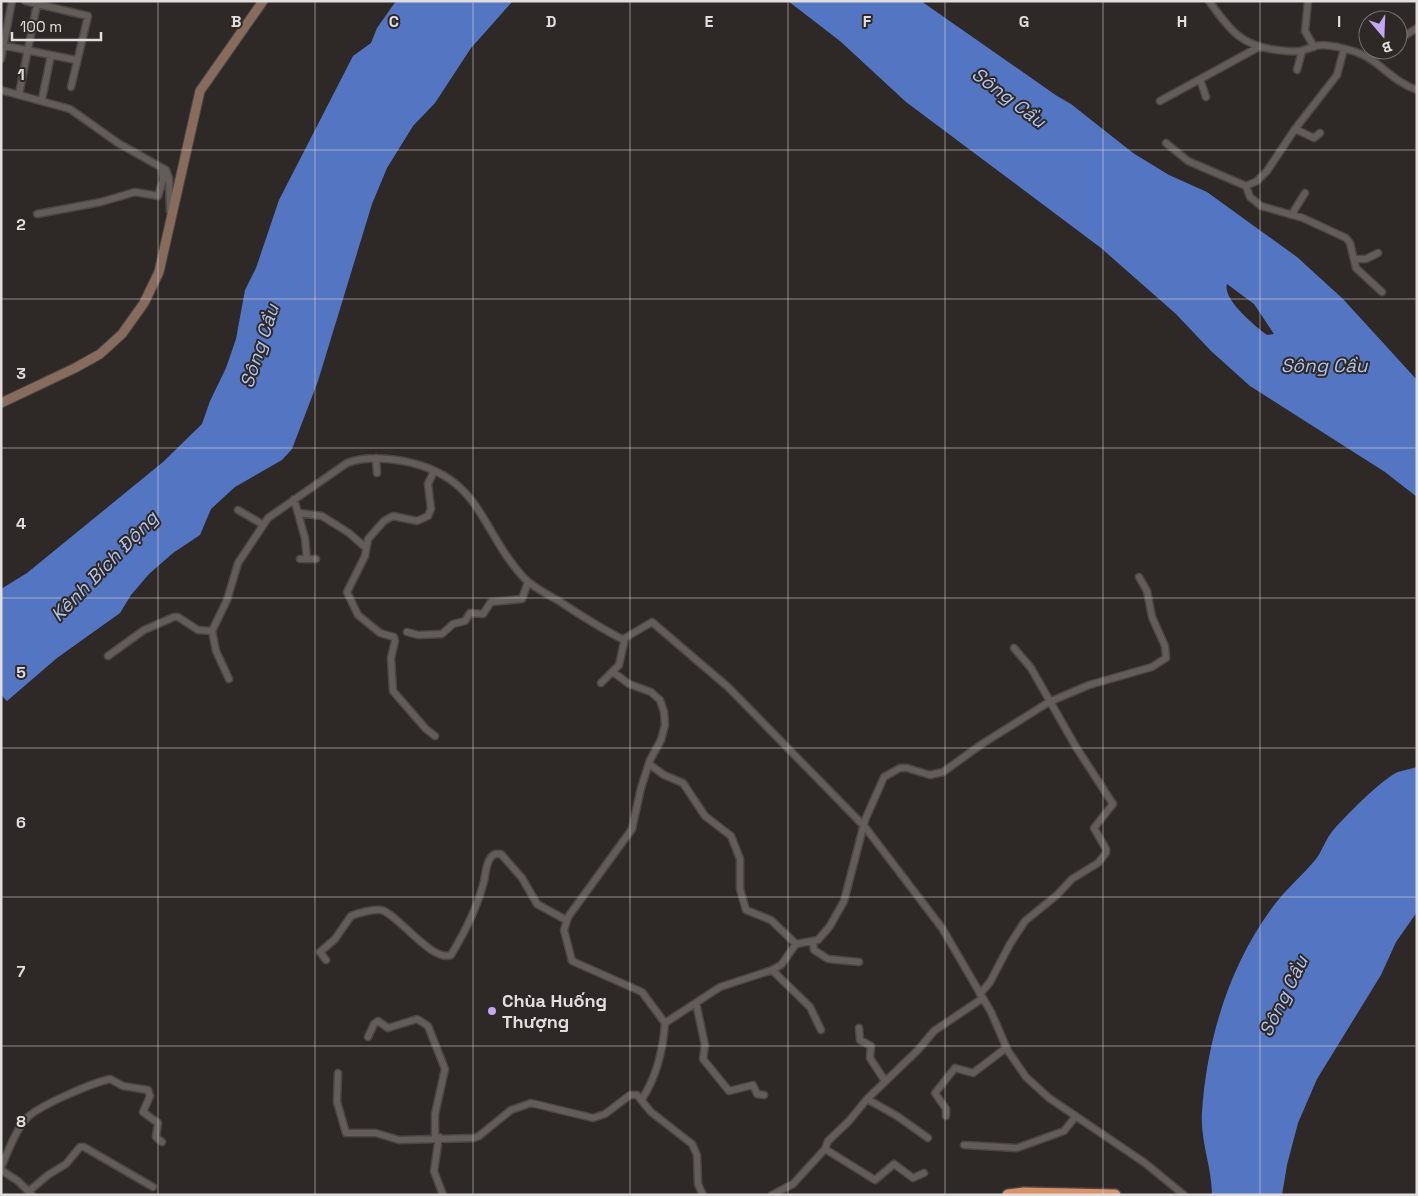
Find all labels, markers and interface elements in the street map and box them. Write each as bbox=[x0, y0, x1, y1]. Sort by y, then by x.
scale bar bbox=[12, 10, 101, 42]
north arrow bbox=[1358, 10, 1408, 60]
text: B bbox=[231, 11, 241, 32]
text: C bbox=[389, 11, 399, 32]
text: D bbox=[546, 11, 556, 32]
text: E bbox=[705, 11, 714, 32]
text: F bbox=[863, 11, 872, 32]
text: G bbox=[1019, 11, 1029, 32]
text: H bbox=[1177, 11, 1187, 32]
text: I bbox=[1337, 11, 1341, 32]
text: 100 m bbox=[20, 17, 62, 36]
text: B bbox=[1380, 37, 1395, 57]
water label: Sông Cầu bbox=[967, 61, 1052, 134]
text: 1 bbox=[17, 64, 25, 85]
text: 2 bbox=[16, 214, 26, 235]
water label: Sông Cầu bbox=[234, 300, 285, 391]
water label: Sông Cầu bbox=[1281, 353, 1369, 378]
text: 3 bbox=[16, 363, 26, 384]
water label: Kênh Bích Động bbox=[45, 505, 164, 627]
text: 4 bbox=[16, 513, 26, 534]
text: 5 bbox=[16, 662, 26, 683]
text: 6 bbox=[16, 812, 26, 833]
water label: Sông Cầu bbox=[1253, 951, 1314, 1041]
text: 7 bbox=[17, 961, 26, 982]
place label: Chùa Huống Thượng bbox=[502, 989, 607, 1033]
marker: Chùa Huống Thượng bbox=[486, 1005, 498, 1017]
text: 8 bbox=[16, 1111, 26, 1132]

